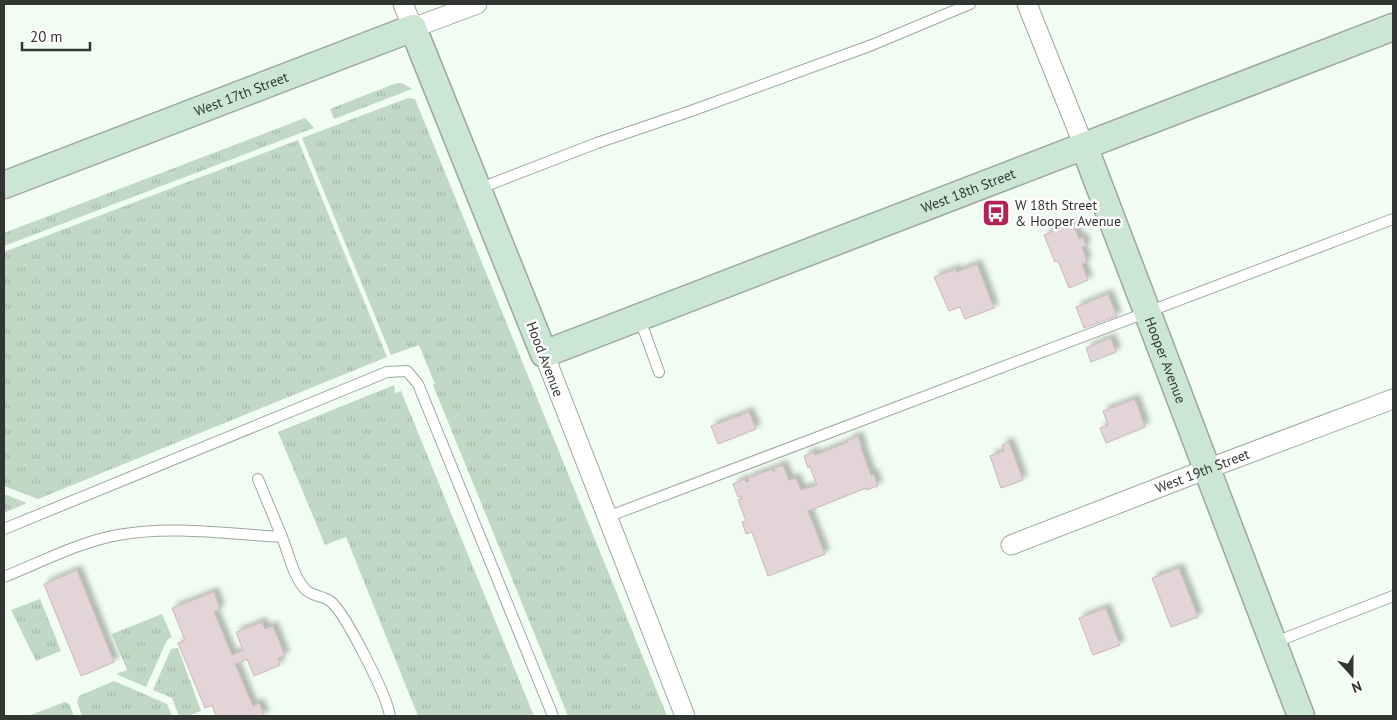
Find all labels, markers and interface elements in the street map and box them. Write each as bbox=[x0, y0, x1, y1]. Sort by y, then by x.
scale bar bbox=[22, 20, 90, 52]
text: 20 m bbox=[30, 27, 63, 46]
street label: West 17th Street bbox=[191, 68, 291, 120]
street label: West 18th Street bbox=[918, 164, 1018, 217]
place label: W 18th Street & Hooper Avenue bbox=[1015, 196, 1121, 230]
bus stop icon: W 18th Street & Hooper Avenue bbox=[981, 198, 1011, 228]
street label: Hooper Avenue bbox=[1141, 314, 1190, 406]
street label: Hood Avenue bbox=[522, 319, 568, 399]
street label: West 19th Street bbox=[1152, 445, 1252, 497]
north arrow bbox=[1327, 650, 1377, 700]
text: N bbox=[1349, 677, 1364, 697]

